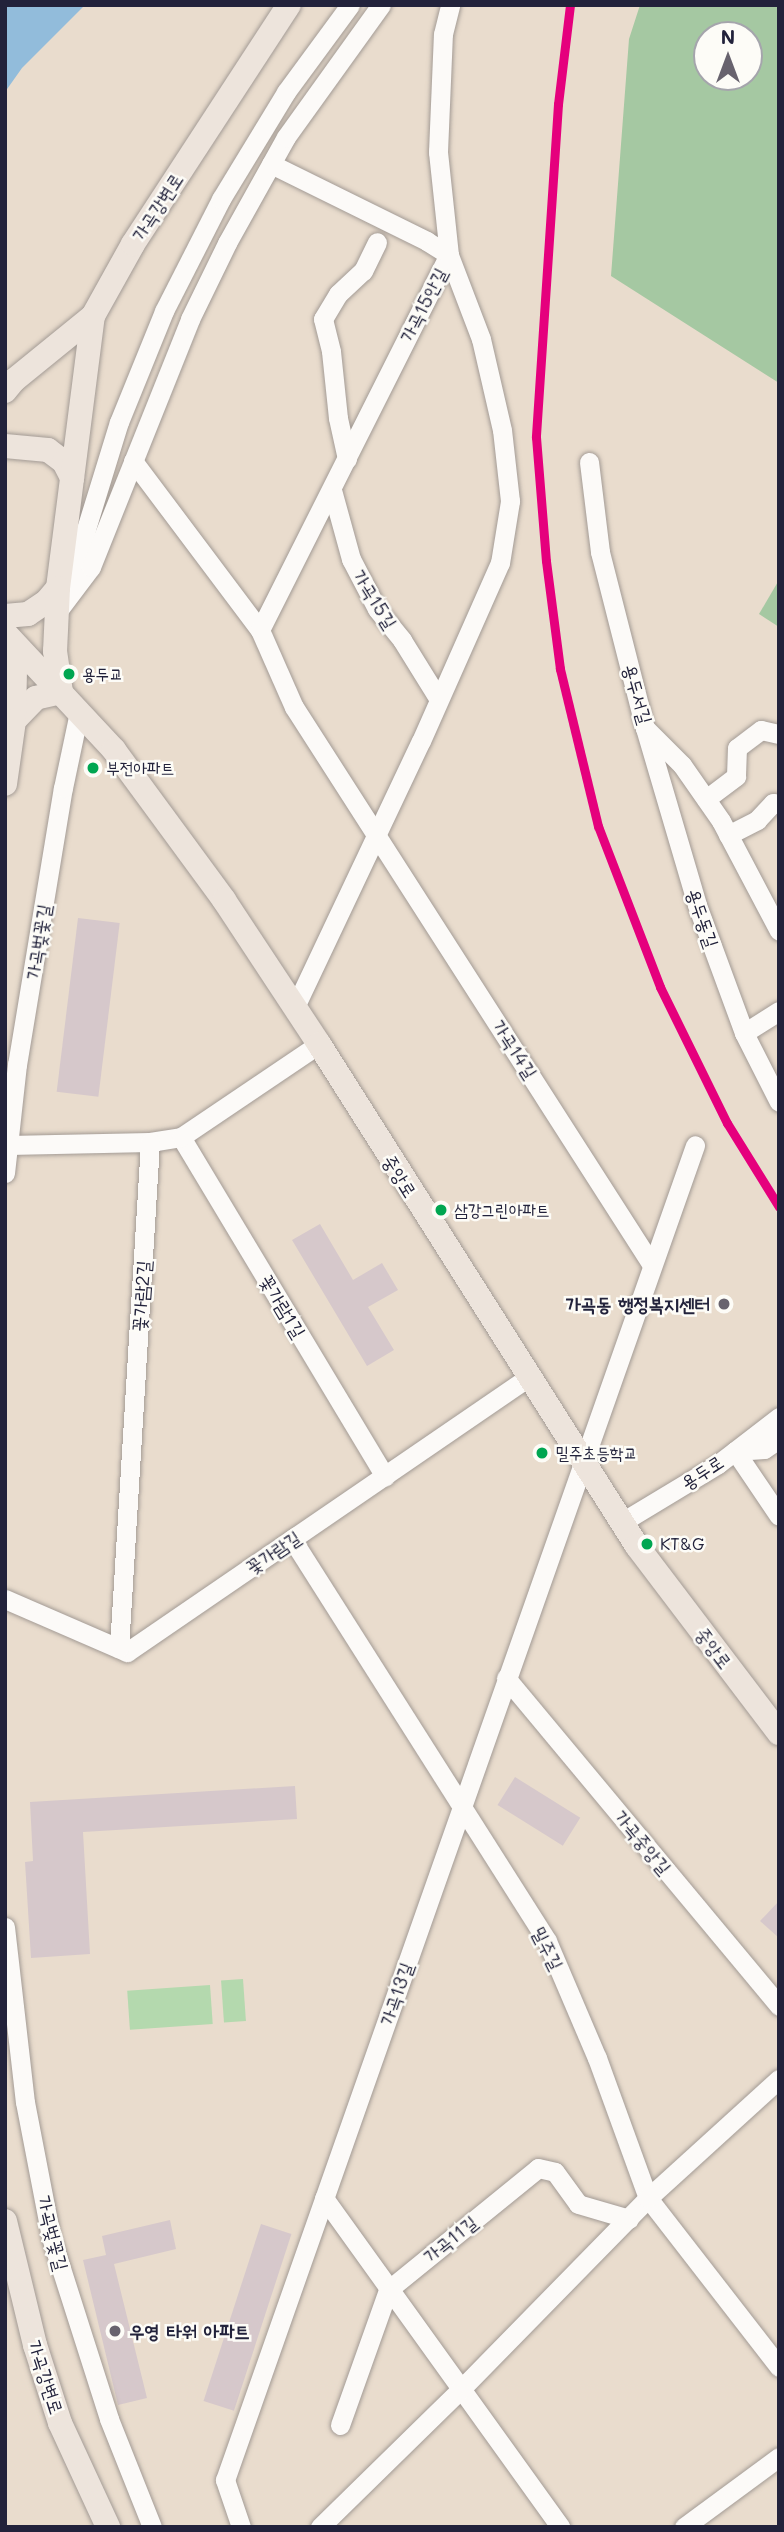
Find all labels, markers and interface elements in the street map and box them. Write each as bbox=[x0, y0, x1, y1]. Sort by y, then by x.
north arrow bbox=[693, 21, 763, 91]
text: N bbox=[721, 24, 735, 49]
street label: 가곡강변로 bbox=[127, 169, 187, 245]
street label: 가곡15안길 bbox=[395, 264, 451, 346]
street label: 가곡15길 bbox=[348, 565, 402, 633]
street label: 용두서길 bbox=[619, 661, 657, 727]
place label: 용두교 bbox=[82, 664, 123, 684]
marker: 용두교 bbox=[62, 667, 76, 681]
place label: 부전아파트 bbox=[106, 758, 174, 778]
marker: 부전아파트 bbox=[86, 761, 100, 775]
street label: 용두동길 bbox=[682, 885, 724, 951]
street label: 가곡벚꽃길 bbox=[21, 902, 55, 982]
street label: 가곡14길 bbox=[488, 1015, 542, 1083]
street label: 중앙로 bbox=[378, 1151, 422, 1201]
place label: 삼강그린아파트 bbox=[454, 1200, 550, 1220]
marker: 삼강그린아파트 bbox=[434, 1203, 448, 1217]
street label: 꽃가람2길 bbox=[127, 1259, 155, 1333]
street label: 꽃가람1길 bbox=[255, 1270, 311, 1342]
place label: 가곡동 행정복지센터 bbox=[566, 1293, 710, 1315]
marker: 가곡동 행정복지센터 bbox=[716, 1296, 732, 1312]
place label: 밀주초등학교 bbox=[555, 1443, 637, 1463]
marker: 밀주초등학교 bbox=[535, 1446, 549, 1460]
street label: 용두로 bbox=[677, 1450, 727, 1494]
street label: 꽃가람길 bbox=[241, 1525, 305, 1579]
place label: KT&G bbox=[660, 1534, 705, 1554]
marker: KT&G bbox=[640, 1537, 654, 1551]
street label: 중앙로 bbox=[691, 1623, 737, 1673]
street label: 가곡중앙길 bbox=[610, 1805, 676, 1879]
street label: 밀주길 bbox=[527, 1922, 569, 1974]
street label: 가곡13길 bbox=[375, 1959, 417, 2029]
street label: 가곡벚꽃길 bbox=[33, 2193, 73, 2273]
street label: 가곡11길 bbox=[418, 2210, 482, 2268]
place label: 우영 타워 아파트 bbox=[129, 2320, 250, 2342]
marker: 우영 타워 아파트 bbox=[107, 2323, 123, 2339]
street label: 가곡강변로 bbox=[23, 2337, 69, 2417]

